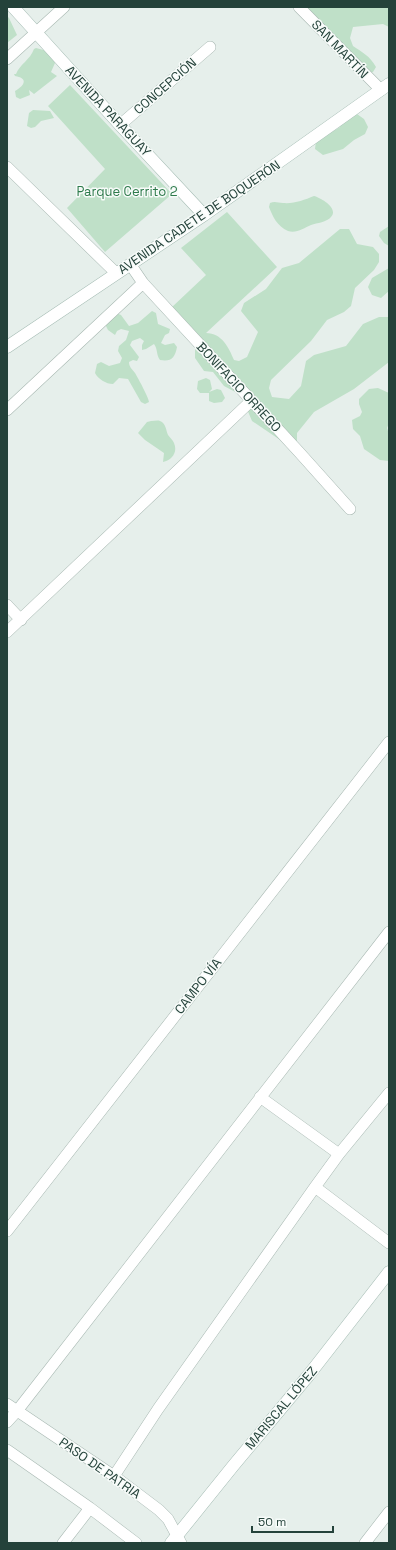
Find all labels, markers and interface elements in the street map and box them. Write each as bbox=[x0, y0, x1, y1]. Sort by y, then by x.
street label: SAN MARTÍN bbox=[308, 16, 372, 82]
street label: CONCEPCIÓN bbox=[130, 54, 200, 118]
street label: AVENIDA PARAGUAY bbox=[61, 62, 155, 160]
street label: AVENIDA CADETE DE BOQUERÓN bbox=[115, 156, 283, 278]
park label: Parque Cerrito 2 bbox=[76, 183, 178, 200]
street label: BONIFACIO ORREGO bbox=[193, 338, 285, 436]
street label: CAMPO VÍA bbox=[171, 954, 225, 1018]
street label: MARISCAL LÓPEZ bbox=[241, 1363, 321, 1453]
street label: PASO DE PATRIA bbox=[56, 1434, 144, 1502]
scale bar bbox=[252, 1508, 333, 1534]
text: 50 m bbox=[258, 1514, 286, 1530]

